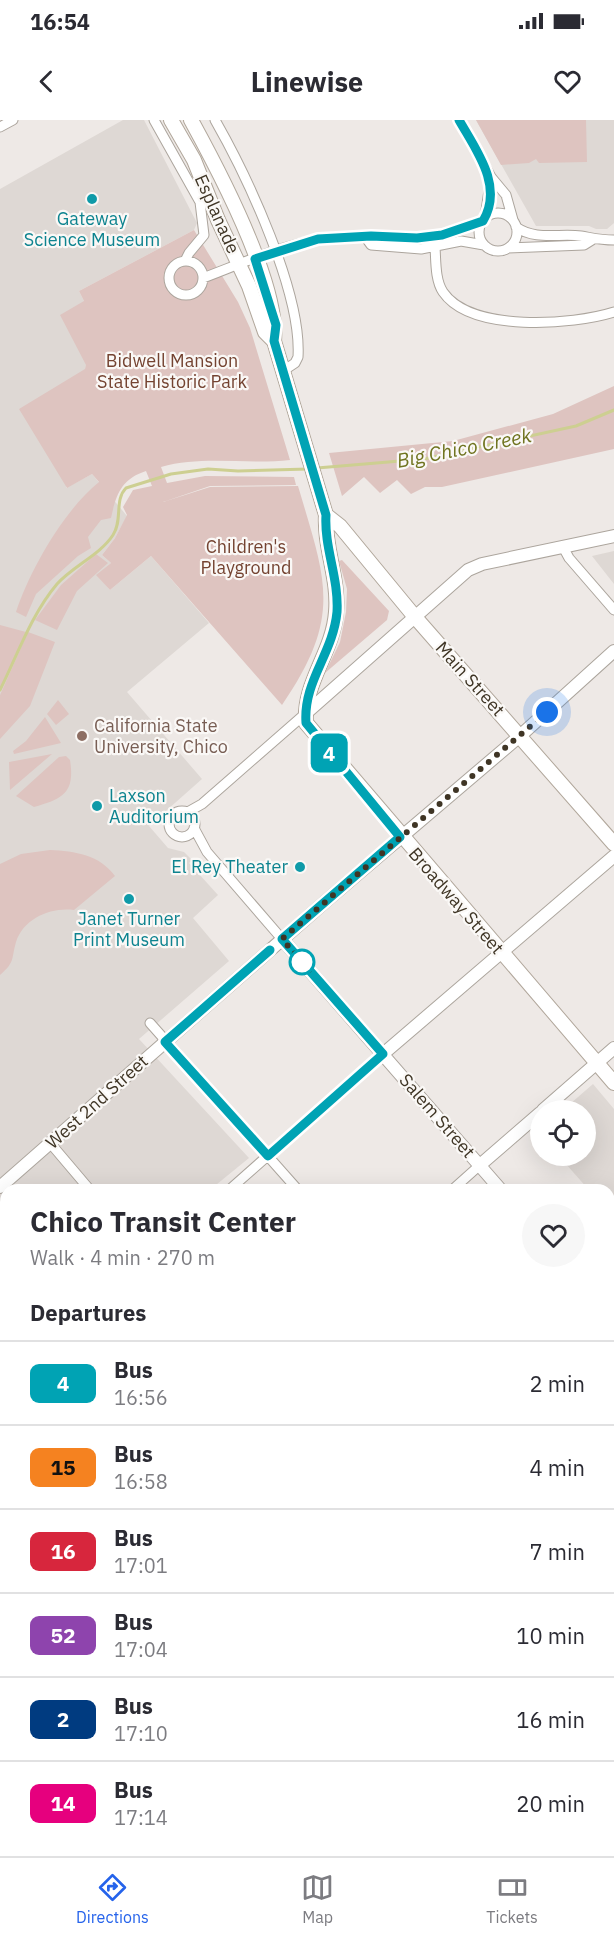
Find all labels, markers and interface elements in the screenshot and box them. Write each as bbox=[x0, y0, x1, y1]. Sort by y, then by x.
text: 16:54 bbox=[30, 7, 90, 36]
text: Linewise bbox=[251, 64, 363, 99]
icon: back bbox=[30, 65, 63, 98]
icon: heart bbox=[551, 65, 584, 98]
street label: Esplanade bbox=[190, 171, 245, 257]
marker: Gateway Science Museum bbox=[85, 192, 99, 206]
place label: Gateway Science Museum bbox=[24, 207, 160, 251]
park label: Bidwell Mansion State Historic Park bbox=[97, 349, 247, 393]
water label: Big Chico Creek bbox=[394, 421, 534, 474]
park label: Children's Playground bbox=[201, 535, 291, 579]
street label: Main Street bbox=[431, 637, 510, 721]
your location bbox=[532, 697, 562, 727]
place label: California State University, Chico bbox=[94, 714, 228, 758]
marker: California State University, Chico bbox=[75, 729, 89, 743]
line badge: 4 bbox=[310, 734, 348, 772]
text: 4 bbox=[323, 739, 335, 767]
place label: Laxson Auditorium bbox=[109, 784, 199, 828]
marker: Laxson Auditorium bbox=[90, 799, 104, 813]
street label: Broadway Street bbox=[404, 842, 509, 959]
place label: El Rey Theater bbox=[171, 855, 288, 878]
marker: El Rey Theater bbox=[293, 860, 307, 874]
marker: Janet Turner Print Museum bbox=[122, 892, 136, 906]
place label: Janet Turner Print Museum bbox=[73, 907, 185, 951]
unlabelled marker bbox=[289, 949, 315, 975]
street label: West 2nd Street bbox=[41, 1050, 153, 1154]
street label: Salem Street bbox=[395, 1069, 480, 1163]
map controls bbox=[530, 1100, 596, 1166]
button: locate bbox=[530, 1100, 596, 1166]
text: Chico Transit Center bbox=[30, 1203, 296, 1240]
button: heart bbox=[522, 1204, 585, 1267]
text: Walk · 4 min · 270 m bbox=[30, 1244, 215, 1271]
text: Departures bbox=[30, 1298, 146, 1327]
text: Bus bbox=[114, 1355, 153, 1384]
text: 4 bbox=[57, 1369, 69, 1397]
text: 2 min bbox=[529, 1369, 585, 1398]
text: 16:56 bbox=[114, 1384, 168, 1411]
text: Bus bbox=[114, 1439, 153, 1468]
text: 15 bbox=[50, 1453, 76, 1481]
text: 4 min bbox=[529, 1453, 585, 1482]
text: 16:58 bbox=[114, 1468, 168, 1495]
text: Bus bbox=[114, 1523, 153, 1552]
text: 16 bbox=[50, 1537, 76, 1565]
text: 7 min bbox=[529, 1537, 585, 1566]
text: 17:01 bbox=[114, 1552, 168, 1579]
text: Bus bbox=[114, 1607, 153, 1636]
text: 52 bbox=[50, 1621, 76, 1649]
text: 10 min bbox=[516, 1621, 585, 1650]
text: 17:04 bbox=[114, 1636, 168, 1663]
text: Bus bbox=[114, 1691, 153, 1720]
text: 2 bbox=[57, 1705, 69, 1733]
text: 16 min bbox=[516, 1705, 585, 1734]
text: 17:10 bbox=[114, 1720, 168, 1747]
text: Bus bbox=[114, 1775, 153, 1804]
text: 14 bbox=[50, 1789, 76, 1817]
text: 20 min bbox=[516, 1789, 585, 1818]
text: 17:14 bbox=[114, 1804, 168, 1831]
tab: Directions bbox=[76, 1871, 149, 1927]
tab: Map bbox=[301, 1871, 334, 1927]
tab: Tickets bbox=[486, 1871, 538, 1927]

